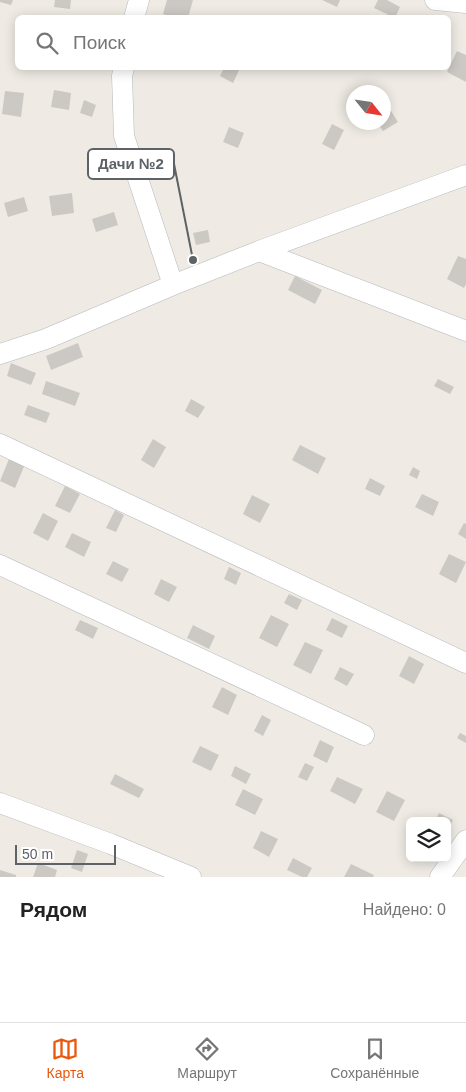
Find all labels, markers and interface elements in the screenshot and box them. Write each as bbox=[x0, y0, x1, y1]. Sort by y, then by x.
search box bbox=[15, 15, 451, 70]
icon: search bbox=[33, 29, 61, 57]
text: Поиск bbox=[73, 32, 126, 53]
north arrow bbox=[346, 85, 391, 130]
callout: Дачи №2 bbox=[88, 149, 174, 179]
text: Дачи №2 bbox=[98, 155, 164, 172]
map controls bbox=[406, 817, 451, 862]
button: layers bbox=[406, 817, 451, 862]
scale bar bbox=[15, 842, 116, 865]
text: 50 m bbox=[22, 846, 53, 862]
text: Рядом bbox=[20, 898, 87, 921]
text: Найдено: 0 bbox=[363, 901, 446, 918]
tab: Карта bbox=[47, 1035, 84, 1081]
tab: Маршрут bbox=[177, 1035, 237, 1081]
tab: Сохранённые bbox=[330, 1035, 419, 1081]

